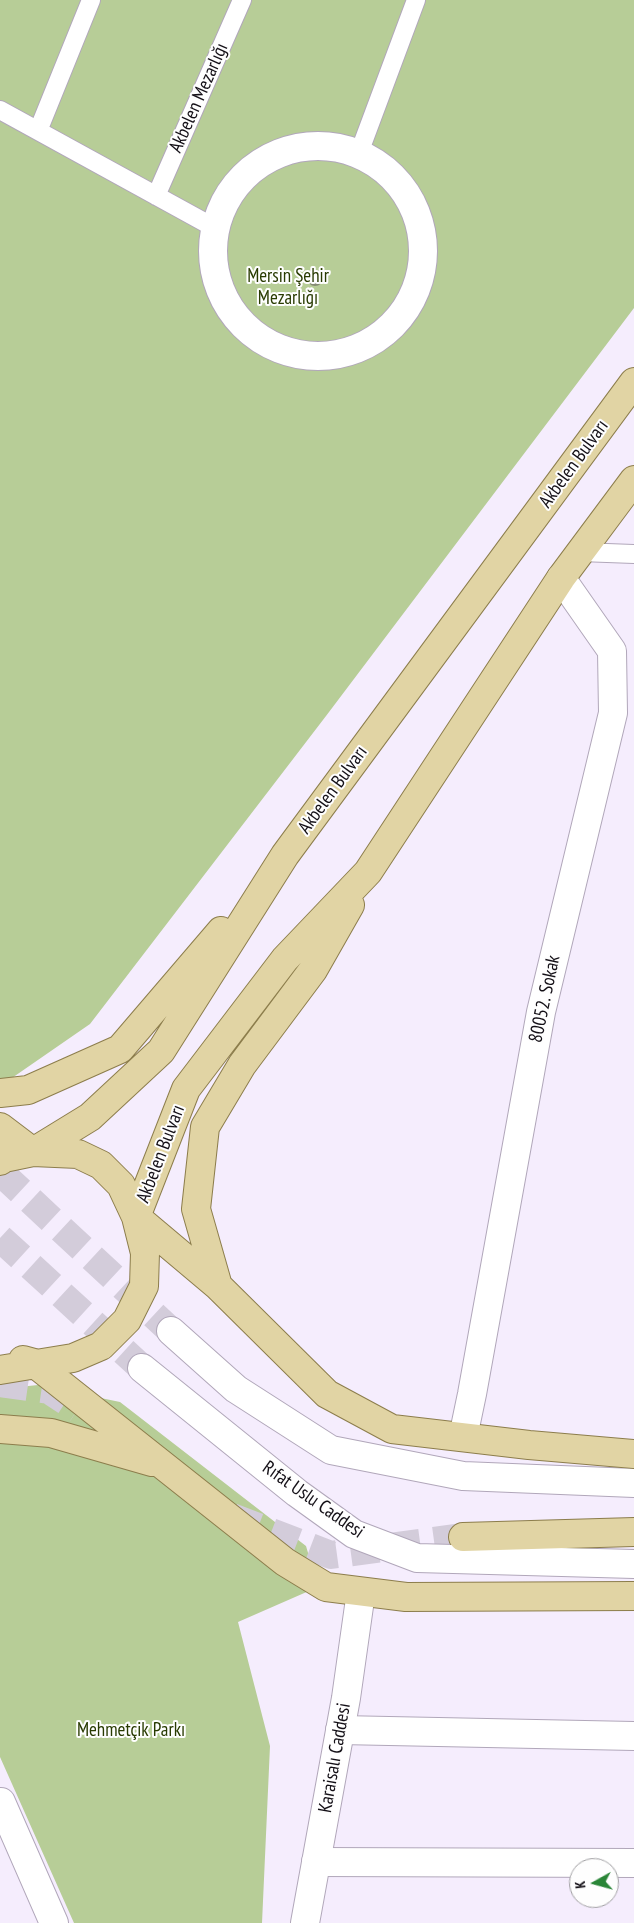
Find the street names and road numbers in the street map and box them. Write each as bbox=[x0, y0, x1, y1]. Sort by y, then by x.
street label: Akbelen Mezarlığı bbox=[165, 40, 233, 156]
street label: Akbelen Bulvarı bbox=[535, 416, 613, 512]
street label: Akbelen Bulvarı bbox=[294, 742, 372, 838]
street label: 80052. Sokak bbox=[525, 953, 565, 1045]
street label: Akbelen Bulvarı bbox=[132, 1102, 190, 1206]
street label: Rıfat Uslu Caddesi bbox=[258, 1457, 368, 1543]
street label: Karaisalı Caddesi bbox=[314, 1701, 356, 1815]

